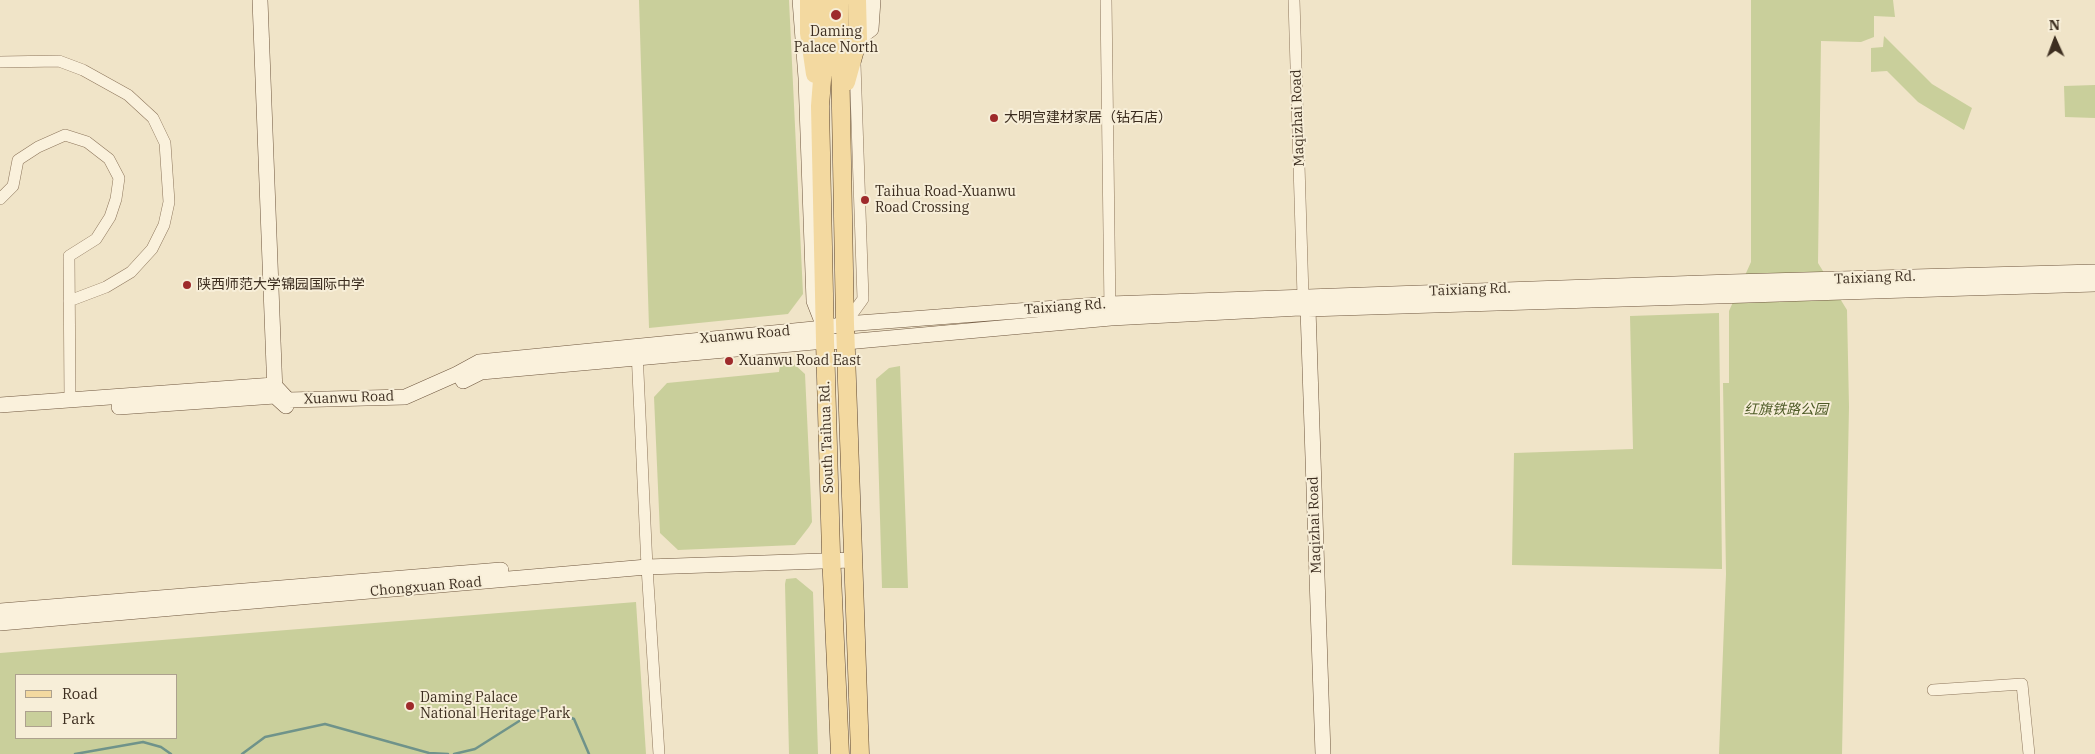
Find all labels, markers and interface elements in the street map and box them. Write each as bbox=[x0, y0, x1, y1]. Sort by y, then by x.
marker: Daming Palace North bbox=[829, 8, 843, 22]
north arrow bbox=[2030, 15, 2080, 65]
text: N bbox=[2049, 16, 2060, 34]
place label: Daming Palace North bbox=[794, 24, 878, 56]
street label: Maqizhai Road bbox=[1288, 69, 1308, 167]
place label: 大明宫建材家居（钻石店） bbox=[1004, 110, 1172, 126]
marker: 大明宫建材家居（钻石店） bbox=[988, 112, 1000, 124]
place label: Taihua Road-Xuanwu Road Crossing bbox=[875, 184, 1016, 216]
marker: Taihua Road-Xuanwu Road Crossing bbox=[859, 194, 871, 206]
street label: Taixiang Rd. bbox=[1834, 268, 1916, 288]
place label: 陕西师范大学锦园国际中学 bbox=[197, 277, 365, 293]
marker: 陕西师范大学锦园国际中学 bbox=[181, 279, 193, 291]
street label: Taixiang Rd. bbox=[1429, 280, 1511, 300]
street label: Taixiang Rd. bbox=[1024, 296, 1106, 318]
street label: Xuanwu Road bbox=[699, 323, 791, 347]
place label: Xuanwu Road East bbox=[739, 353, 861, 369]
marker: Xuanwu Road East bbox=[723, 355, 735, 367]
street label: South Taihua Rd. bbox=[817, 381, 837, 493]
street label: Xuanwu Road bbox=[304, 388, 394, 408]
park label: 红旗铁路公园 bbox=[1744, 402, 1828, 418]
street label: Maqizhai Road bbox=[1305, 476, 1325, 574]
street label: Chongxuan Road bbox=[369, 574, 483, 600]
legend bbox=[15, 674, 178, 739]
text: Road bbox=[62, 684, 98, 703]
place label: Daming Palace National Heritage Park bbox=[420, 690, 570, 722]
marker: Daming Palace National Heritage Park bbox=[404, 700, 416, 712]
text: Park bbox=[62, 709, 95, 728]

